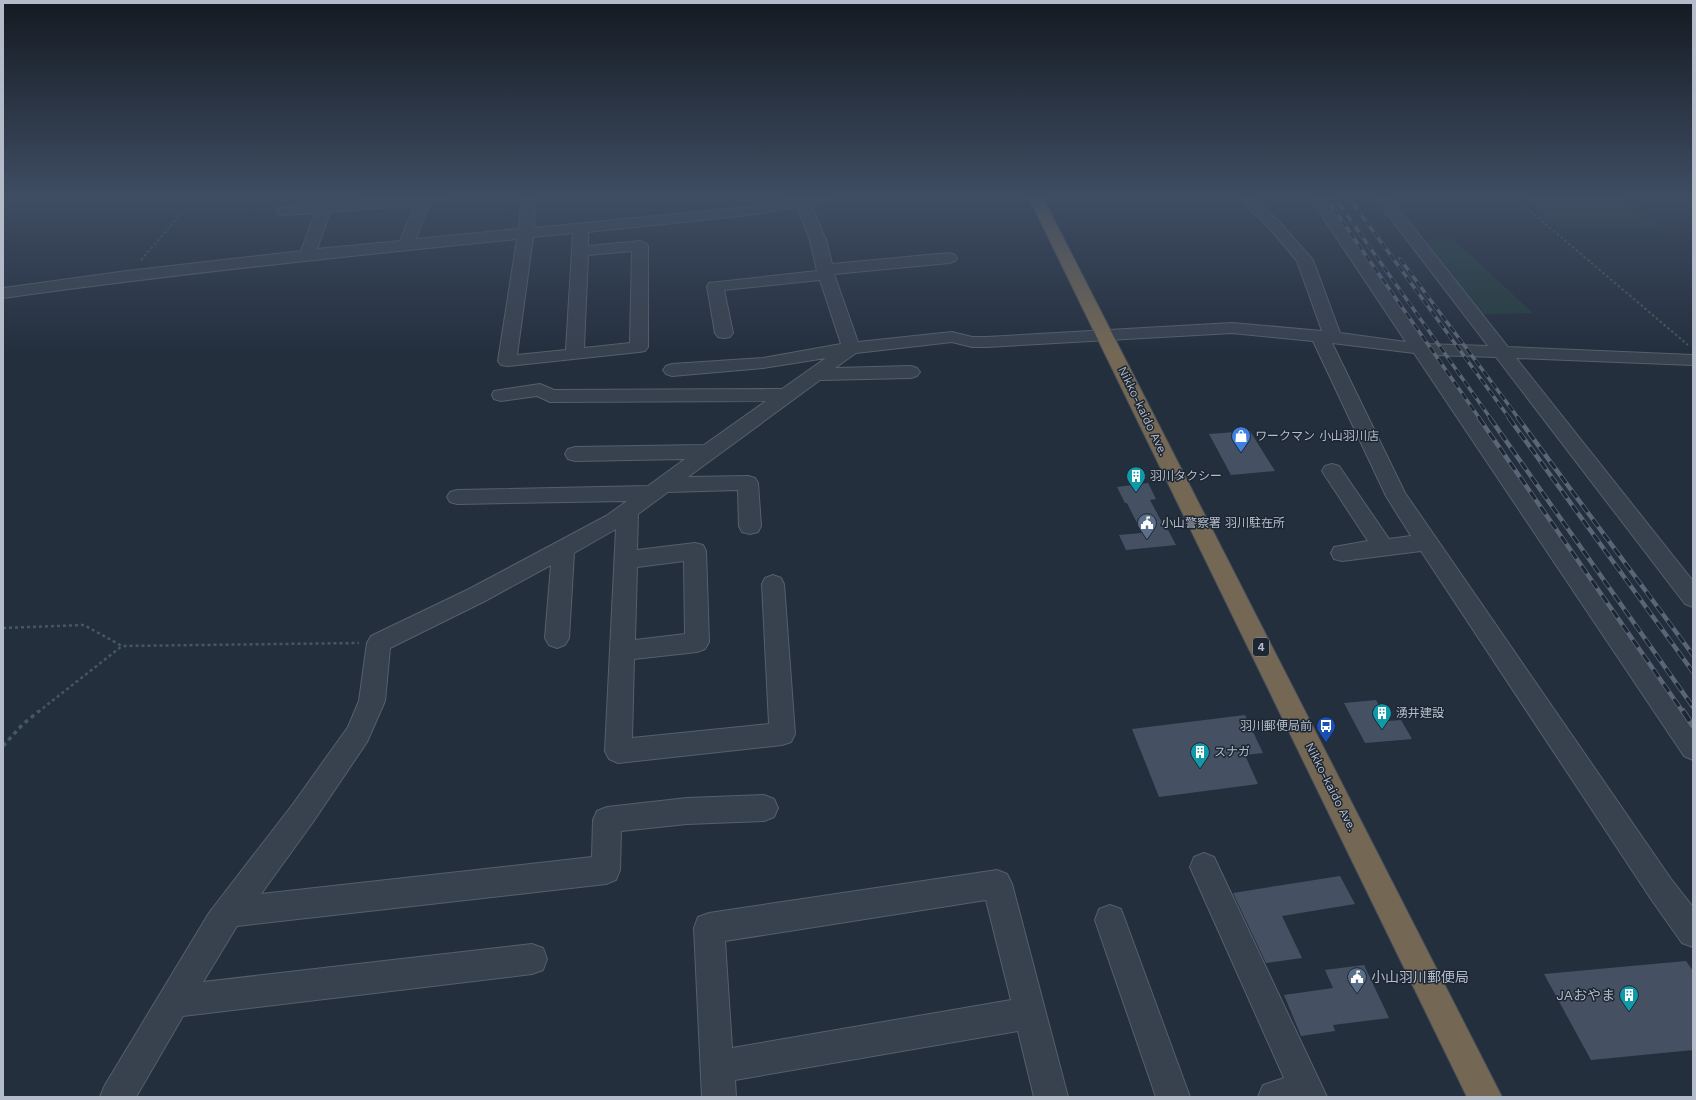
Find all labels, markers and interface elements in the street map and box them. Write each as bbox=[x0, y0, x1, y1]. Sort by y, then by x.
street label: Nikko-kaido Ave. bbox=[1115, 364, 1171, 458]
shop icon: ワークマン 小山羽川店 bbox=[1230, 425, 1252, 453]
place label: ワークマン 小山羽川店 bbox=[1255, 429, 1379, 443]
building icon: 羽川タクシー bbox=[1125, 465, 1147, 493]
place label: 羽川タクシー bbox=[1150, 469, 1222, 483]
public building icon: 小山警察署 羽川駐在所 bbox=[1136, 512, 1158, 540]
place label: 小山警察署 羽川駐在所 bbox=[1161, 516, 1285, 530]
road number: 4 bbox=[1253, 638, 1269, 656]
building icon: 湧井建設 bbox=[1371, 702, 1393, 730]
place label: 湧井建設 bbox=[1396, 706, 1444, 720]
bus stop icon: 羽川郵便局前 bbox=[1315, 715, 1337, 743]
place label: 羽川郵便局前 bbox=[1240, 719, 1312, 733]
street label: Nikko-kaido Ave. bbox=[1303, 740, 1359, 834]
building icon: スナガ bbox=[1189, 741, 1211, 769]
place label: スナガ bbox=[1214, 745, 1250, 759]
public building icon: 小山羽川郵便局 bbox=[1346, 966, 1368, 994]
place label: 小山羽川郵便局 bbox=[1371, 969, 1469, 985]
building icon: JAおやま bbox=[1618, 984, 1640, 1012]
place label: JAおやま bbox=[1556, 987, 1615, 1003]

